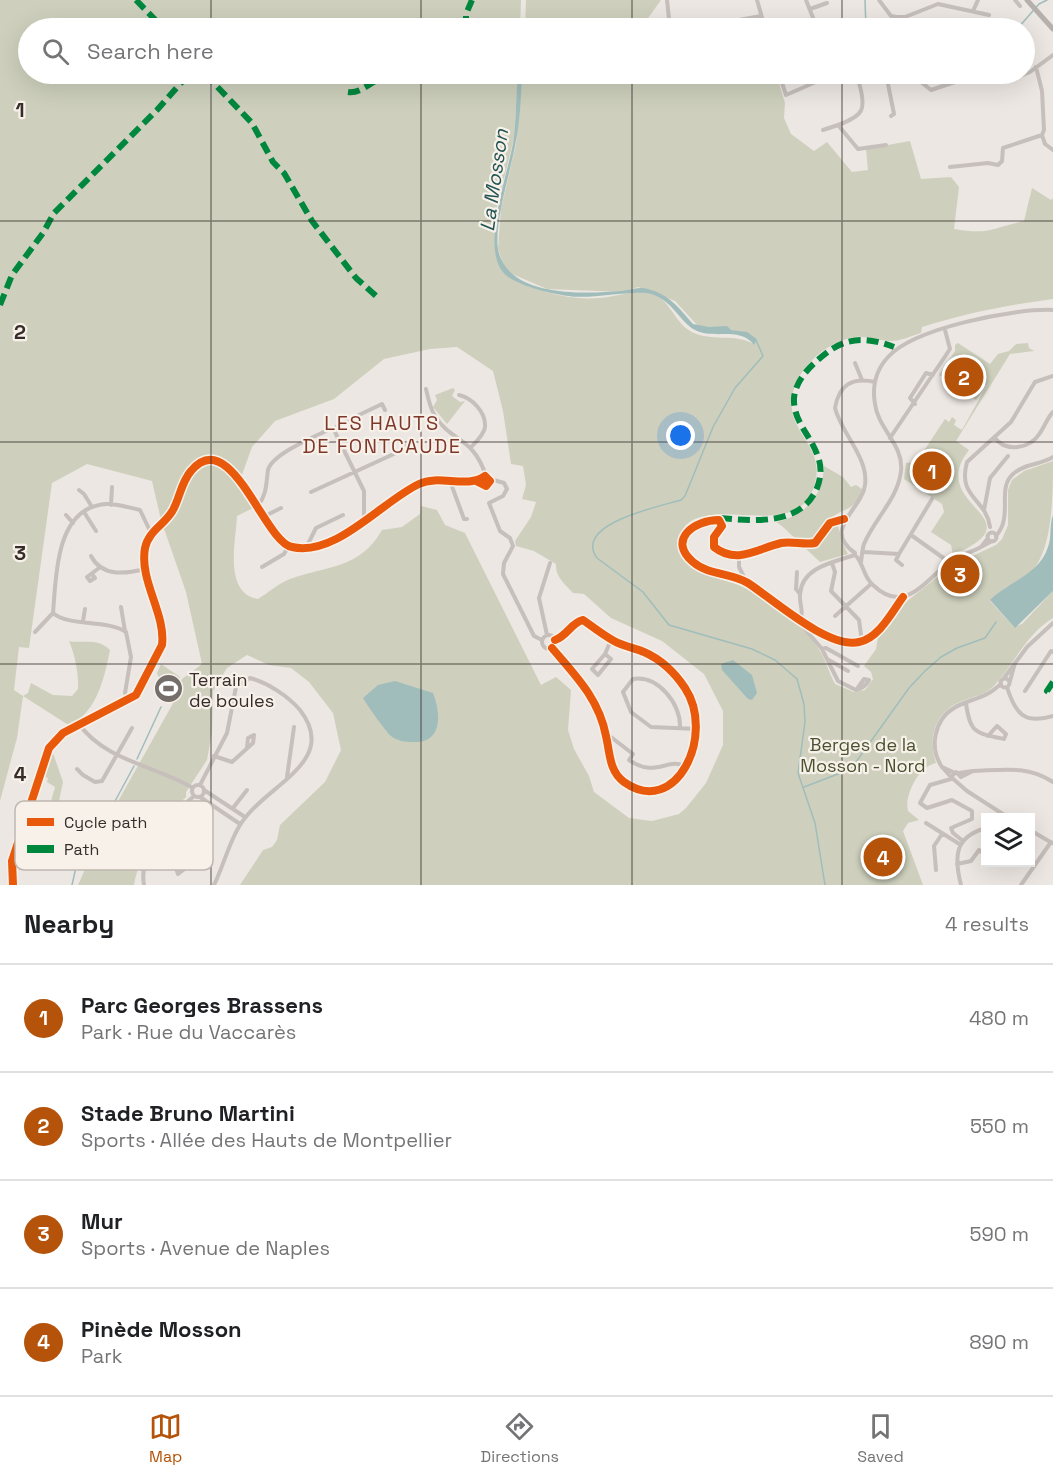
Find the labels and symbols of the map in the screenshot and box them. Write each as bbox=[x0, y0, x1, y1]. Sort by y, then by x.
text: 1 bbox=[15, 97, 25, 123]
water label: La Mosson bbox=[474, 126, 514, 233]
text: 2 bbox=[14, 319, 26, 345]
pin: 2 bbox=[944, 354, 984, 400]
district label: LES HAUTS DE FONTCAUDE bbox=[303, 410, 462, 459]
your location bbox=[666, 421, 695, 450]
pin: 1 bbox=[912, 448, 952, 494]
text: 3 bbox=[14, 540, 26, 566]
pin: 3 bbox=[940, 552, 980, 596]
place label: Terrain de boules bbox=[189, 668, 274, 712]
sports icon: Terrain de boules bbox=[152, 673, 184, 705]
park label: Berges de la Mosson - Nord bbox=[800, 733, 926, 777]
text: 4 bbox=[14, 761, 27, 787]
legend bbox=[15, 801, 213, 870]
text: Cycle path bbox=[64, 812, 147, 833]
pin: 4 bbox=[864, 834, 902, 880]
text: Path bbox=[64, 839, 99, 860]

